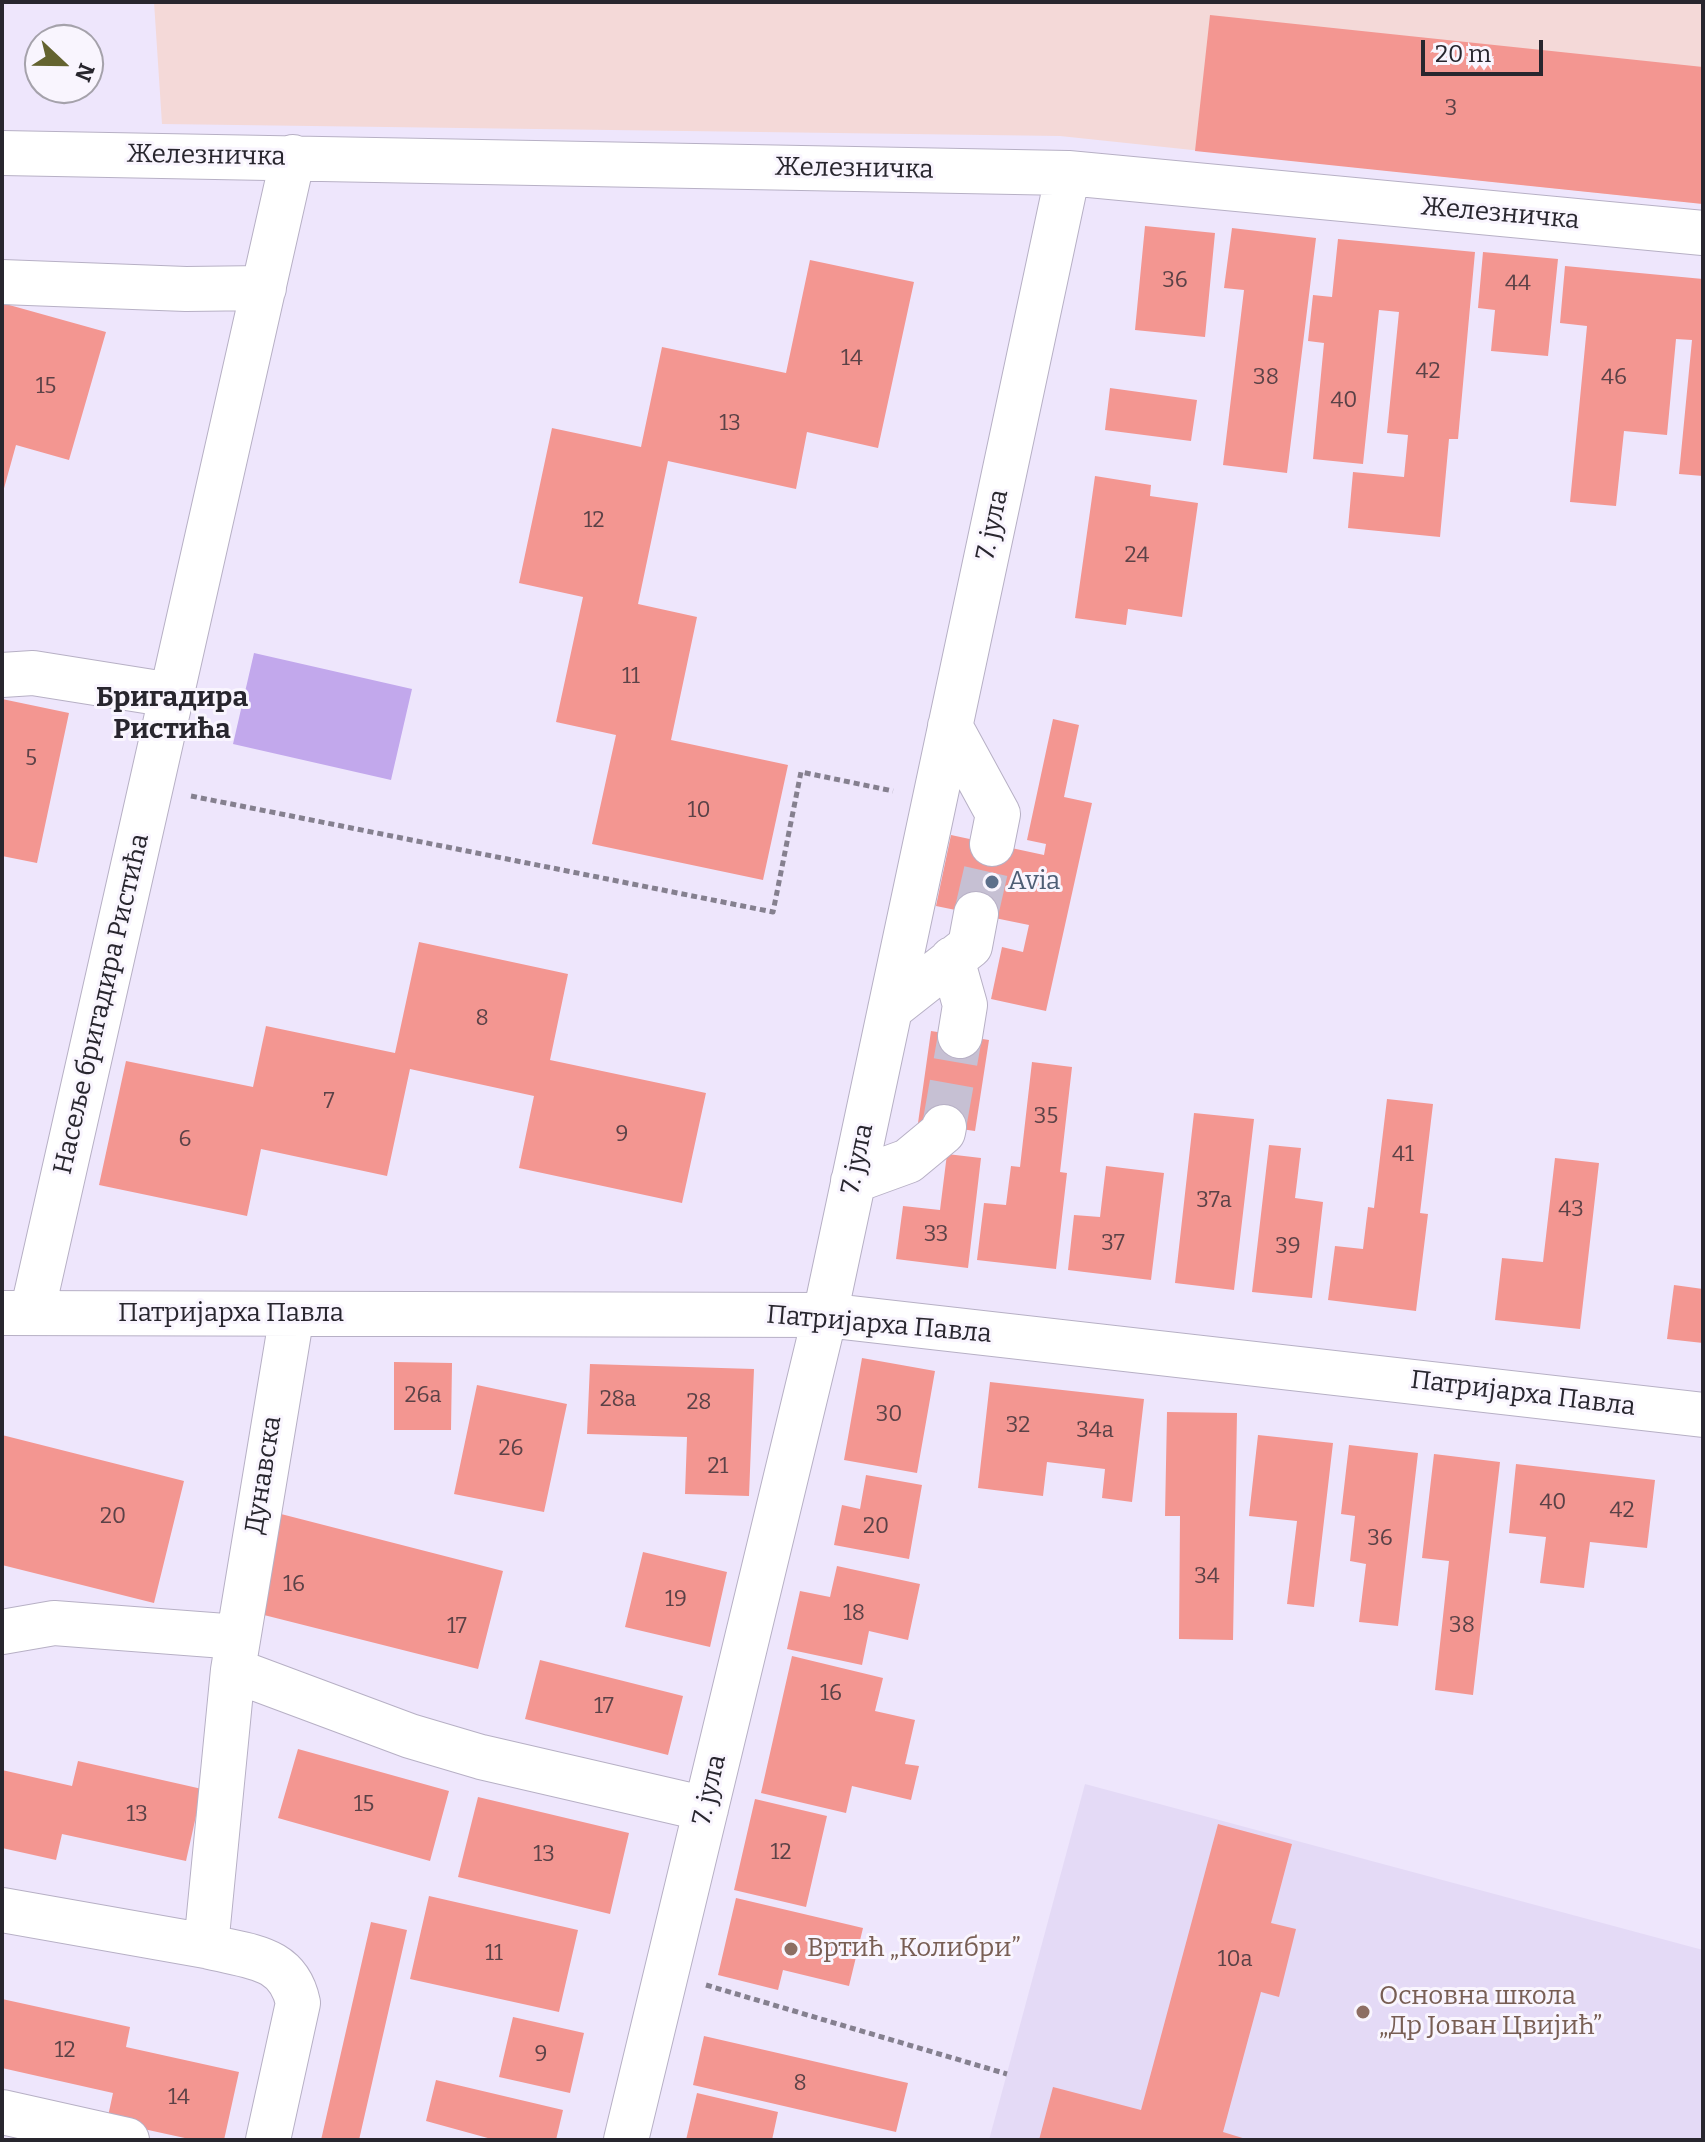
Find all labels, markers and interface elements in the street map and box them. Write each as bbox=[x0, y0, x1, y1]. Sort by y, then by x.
north arrow bbox=[24, 24, 104, 104]
scale bar bbox=[1425, 24, 1547, 74]
text: 20 m bbox=[1435, 40, 1491, 68]
text: N bbox=[69, 59, 101, 85]
house number: 3 bbox=[1445, 96, 1457, 122]
street label: Железничка bbox=[126, 139, 286, 173]
street label: Железничка bbox=[774, 152, 934, 186]
street label: Железничка bbox=[1419, 192, 1581, 236]
house number: 36 bbox=[1162, 268, 1188, 294]
house number: 44 bbox=[1505, 271, 1531, 297]
house number: 14 bbox=[841, 346, 863, 372]
house number: 42 bbox=[1416, 359, 1440, 385]
house number: 38 bbox=[1253, 365, 1279, 391]
house number: 46 bbox=[1601, 365, 1627, 391]
house number: 15 bbox=[36, 374, 56, 400]
house number: 40 bbox=[1331, 388, 1357, 414]
house number: 13 bbox=[719, 411, 741, 437]
street label: 7. јула bbox=[970, 487, 1016, 563]
house number: 12 bbox=[584, 508, 604, 534]
house number: 24 bbox=[1125, 543, 1149, 569]
house number: 11 bbox=[622, 664, 640, 690]
district label: Бригадира Ристића bbox=[96, 681, 248, 747]
house number: 5 bbox=[25, 746, 37, 772]
house number: 10 bbox=[687, 798, 711, 824]
street label: Насеље бригадира Ристића bbox=[48, 831, 156, 1177]
place label: Avia bbox=[1008, 866, 1060, 898]
marker: Avia bbox=[983, 873, 1001, 891]
house number: 8 bbox=[475, 1006, 489, 1032]
house number: 7 bbox=[323, 1089, 335, 1115]
house number: 35 bbox=[1034, 1104, 1058, 1130]
street label: 7. јула bbox=[835, 1121, 881, 1197]
house number: 9 bbox=[616, 1122, 628, 1148]
house number: 6 bbox=[179, 1127, 191, 1153]
house number: 41 bbox=[1392, 1142, 1414, 1168]
house number: 37a bbox=[1196, 1188, 1232, 1214]
house number: 43 bbox=[1558, 1197, 1584, 1223]
house number: 33 bbox=[924, 1222, 948, 1248]
house number: 37 bbox=[1101, 1231, 1125, 1257]
house number: 39 bbox=[1275, 1234, 1301, 1260]
street label: Патријарха Павла bbox=[118, 1298, 344, 1330]
street label: Патријарха Павла bbox=[765, 1300, 993, 1350]
street label: Патријарха Павла bbox=[1409, 1365, 1637, 1423]
house number: 26a bbox=[405, 1383, 441, 1409]
house number: 28a bbox=[600, 1387, 636, 1413]
house number: 28 bbox=[686, 1390, 712, 1416]
house number: 30 bbox=[876, 1402, 902, 1428]
house number: 32 bbox=[1006, 1413, 1030, 1439]
street label: Дунавска bbox=[239, 1414, 289, 1536]
house number: 34a bbox=[1076, 1418, 1114, 1444]
house number: 26 bbox=[499, 1436, 523, 1462]
house number: 21 bbox=[708, 1454, 728, 1480]
house number: 40 bbox=[1540, 1490, 1566, 1516]
house number: 42 bbox=[1610, 1498, 1634, 1524]
house number: 20 bbox=[100, 1504, 126, 1530]
house number: 20 bbox=[863, 1514, 889, 1540]
house number: 36 bbox=[1367, 1526, 1393, 1552]
house number: 34 bbox=[1194, 1564, 1220, 1590]
house number: 16 bbox=[283, 1572, 305, 1598]
house number: 19 bbox=[665, 1587, 687, 1613]
house number: 18 bbox=[843, 1601, 865, 1627]
house number: 38 bbox=[1449, 1613, 1475, 1639]
house number: 17 bbox=[447, 1614, 467, 1640]
house number: 16 bbox=[820, 1681, 842, 1707]
house number: 17 bbox=[594, 1694, 614, 1720]
street label: 7. јула bbox=[687, 1752, 733, 1828]
house number: 15 bbox=[354, 1792, 374, 1818]
house number: 13 bbox=[126, 1802, 148, 1828]
house number: 12 bbox=[771, 1840, 791, 1866]
house number: 13 bbox=[533, 1842, 555, 1868]
place label: Вртић „Колибри” bbox=[807, 1933, 1021, 1965]
marker: Вртић „Колибри” bbox=[782, 1940, 800, 1958]
house number: 11 bbox=[485, 1941, 503, 1967]
house number: 10a bbox=[1217, 1947, 1253, 1973]
place label: Основна школа „Др Јован Цвијић” bbox=[1379, 1981, 1602, 2042]
marker: Основна школа „Др Јован Цвијић” bbox=[1354, 2003, 1372, 2021]
house number: 12 bbox=[55, 2038, 75, 2064]
house number: 9 bbox=[535, 2042, 547, 2068]
house number: 8 bbox=[793, 2071, 807, 2097]
house number: 14 bbox=[168, 2085, 190, 2111]

